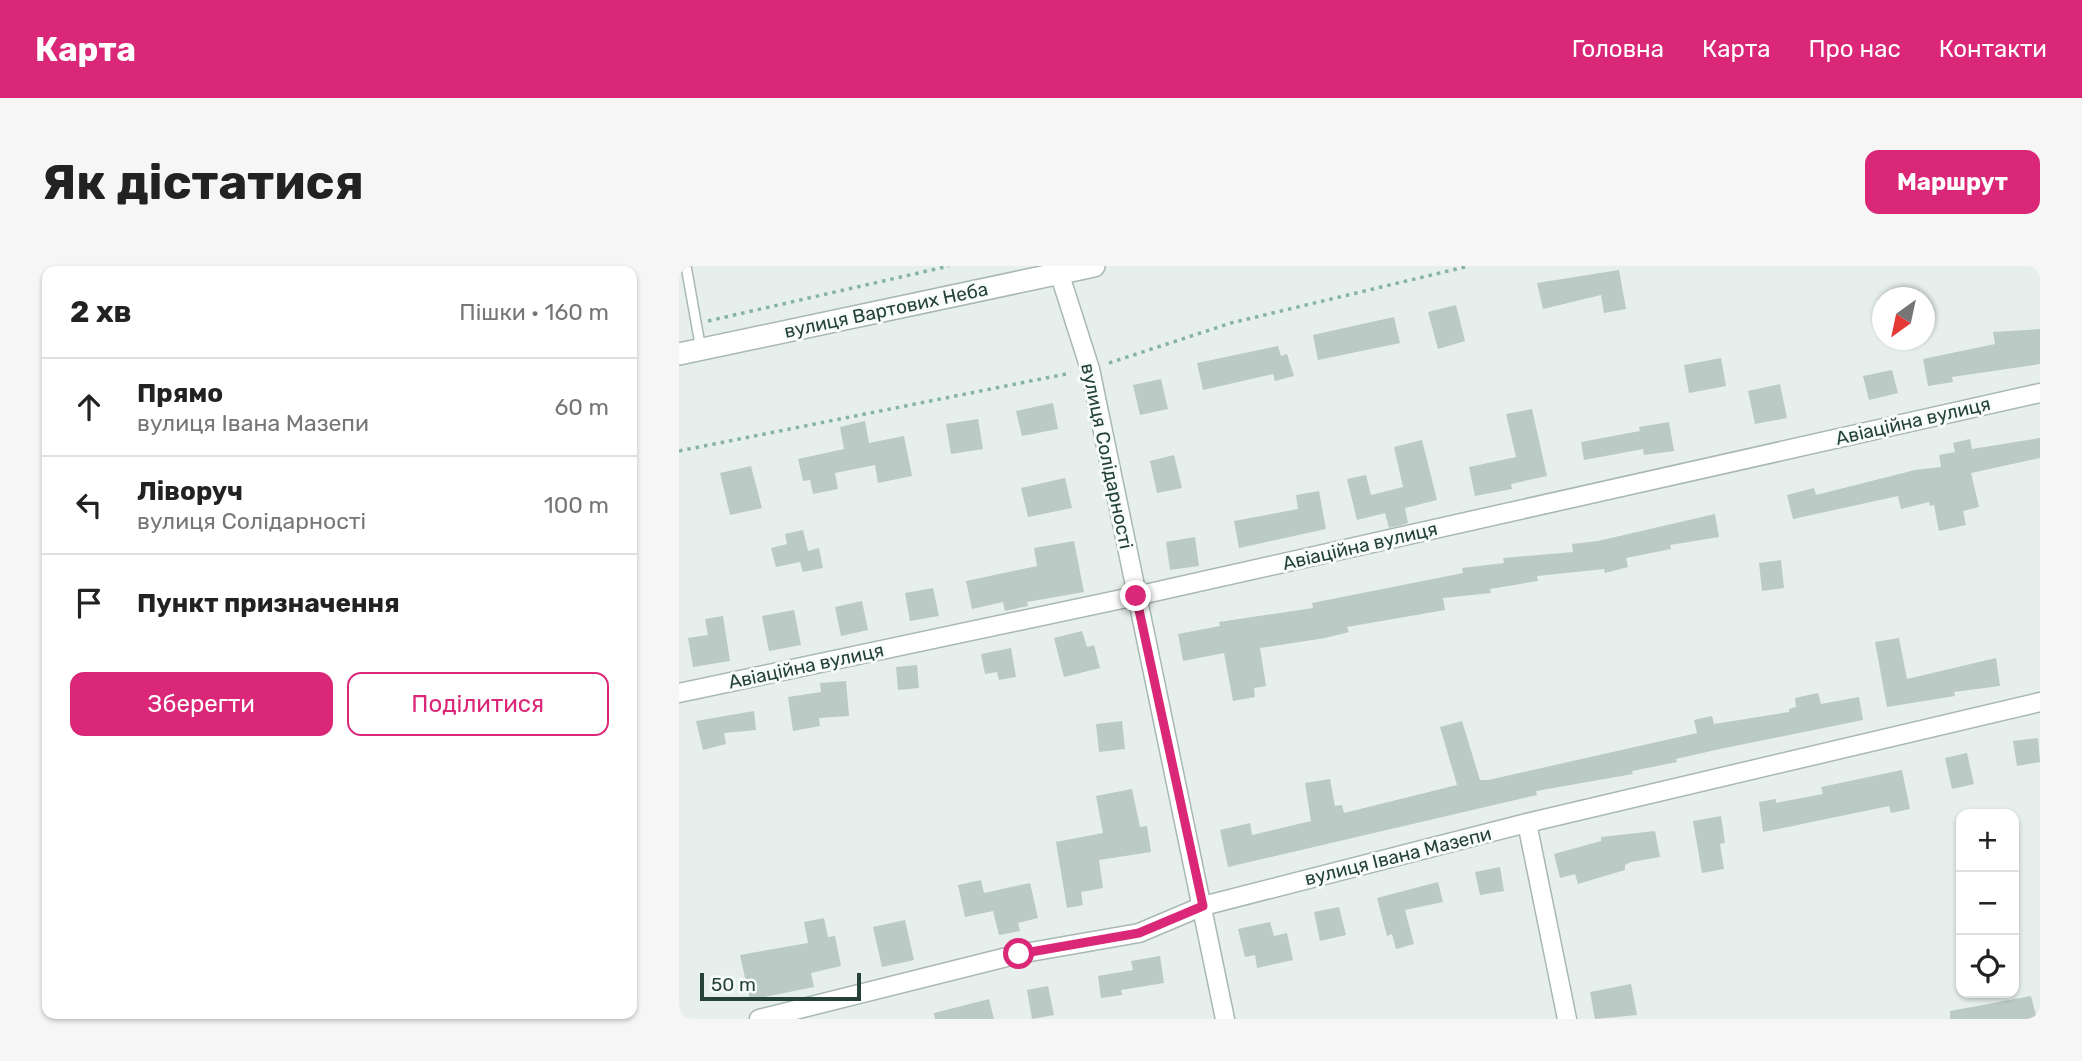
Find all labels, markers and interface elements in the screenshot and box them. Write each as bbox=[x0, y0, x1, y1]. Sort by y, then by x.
text: Карта bbox=[35, 30, 136, 69]
text: Головна bbox=[1572, 35, 1664, 63]
text: Карта bbox=[1702, 35, 1770, 63]
text: Про нас bbox=[1808, 35, 1901, 63]
text: Контакти bbox=[1939, 35, 2047, 63]
button: Маршрут bbox=[1865, 150, 2040, 214]
text: Як дістатися bbox=[42, 153, 364, 211]
street label: вулиця Вартових Неба bbox=[782, 277, 990, 343]
north arrow bbox=[1872, 287, 1935, 350]
text: 2 хв bbox=[70, 294, 132, 330]
text: Пішки · 160 m bbox=[459, 298, 609, 326]
street label: вулиця Солідарності bbox=[1076, 361, 1138, 551]
text: Прямо bbox=[137, 378, 223, 409]
icon: ahead bbox=[70, 388, 108, 426]
street label: Авіаційна вулиця bbox=[1833, 392, 1993, 450]
text: 60 m bbox=[554, 393, 609, 421]
text: вулиця Івана Мазепи bbox=[137, 409, 369, 437]
text: Ліворуч bbox=[137, 476, 243, 507]
icon: left bbox=[70, 486, 108, 524]
text: 100 m bbox=[544, 491, 609, 519]
text: вулиця Солідарності bbox=[137, 507, 366, 535]
street label: Авіаційна вулиця bbox=[1280, 517, 1440, 575]
route end bbox=[1120, 580, 1151, 611]
icon: arrive bbox=[70, 584, 108, 622]
text: Пункт призначення bbox=[137, 588, 400, 619]
street label: Авіаційна вулиця bbox=[726, 638, 886, 694]
button: Зберегти bbox=[70, 672, 333, 736]
button: Поділитися bbox=[347, 672, 609, 736]
map controls bbox=[1956, 809, 2019, 998]
button: + bbox=[1956, 809, 2019, 872]
street label: вулиця Івана Мазепи bbox=[1302, 822, 1494, 890]
button: − bbox=[1956, 872, 2019, 935]
button: locate bbox=[1956, 935, 2019, 998]
route start bbox=[1003, 938, 1034, 969]
scale bar bbox=[700, 970, 861, 1002]
text: 50 m bbox=[711, 973, 756, 996]

